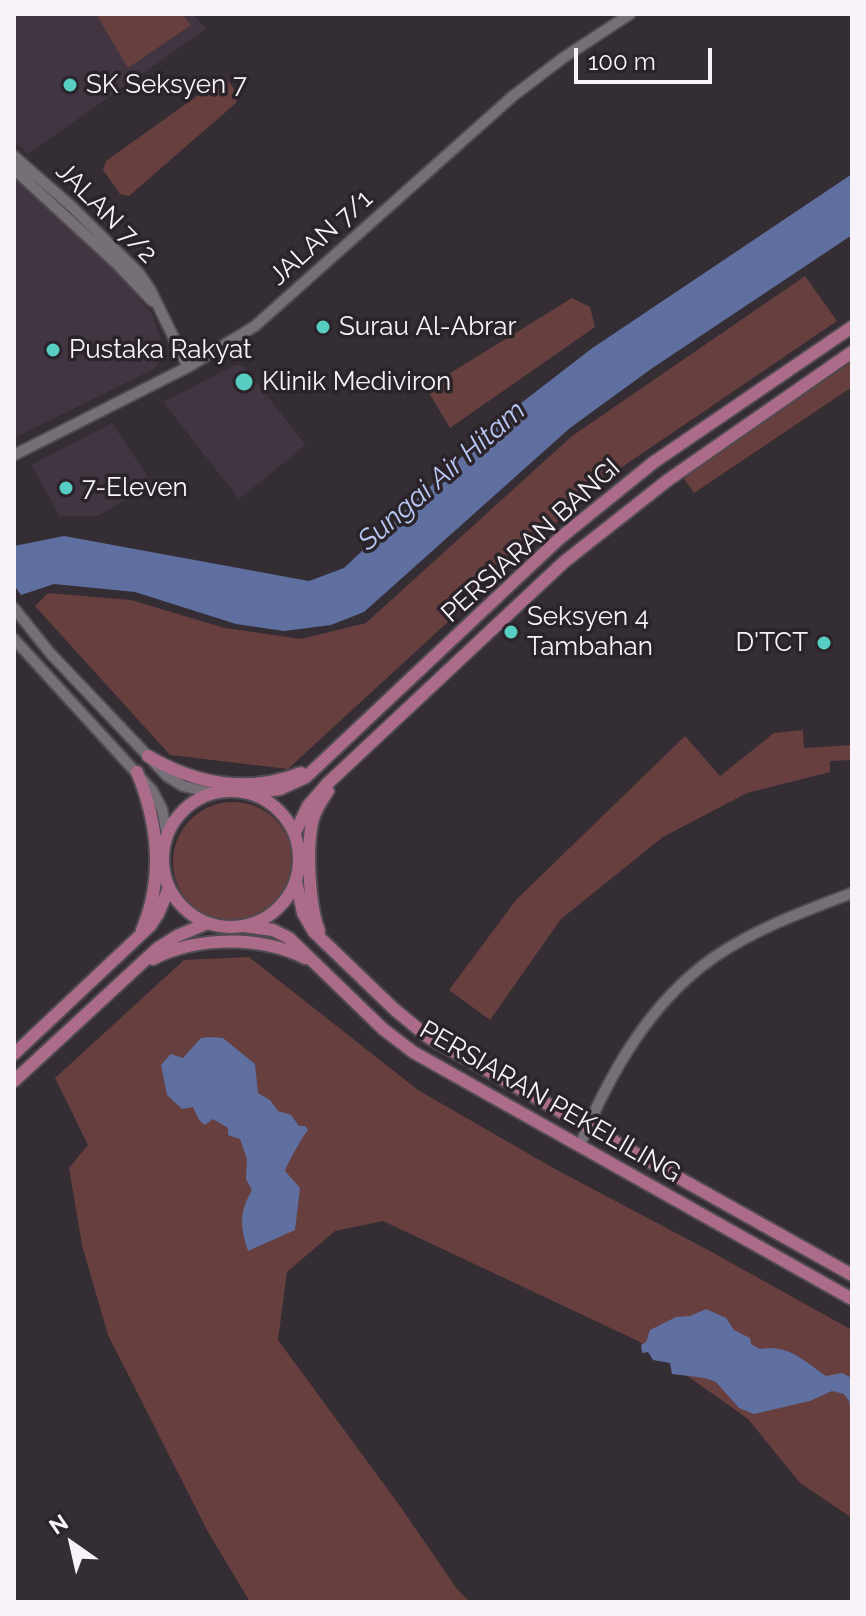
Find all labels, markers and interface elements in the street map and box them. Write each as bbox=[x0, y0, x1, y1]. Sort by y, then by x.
scale bar bbox=[578, 32, 716, 82]
text: 100 m bbox=[588, 47, 656, 76]
place label: SK Seksyen 7 bbox=[86, 69, 247, 101]
marker: SK Seksyen 7 bbox=[61, 76, 79, 94]
street label: JALAN 7/2 bbox=[49, 156, 163, 270]
street label: JALAN 7/1 bbox=[263, 184, 379, 292]
place label: Surau Al-Abrar bbox=[339, 311, 517, 343]
marker: Surau Al-Abrar bbox=[314, 318, 332, 336]
place label: Pustaka Rakyat bbox=[69, 334, 252, 366]
marker: Pustaka Rakyat bbox=[44, 341, 62, 359]
place label: Klinik Mediviron bbox=[262, 366, 451, 398]
marker: Klinik Mediviron bbox=[233, 371, 255, 393]
water label: Sungai Air Hitam bbox=[351, 394, 533, 558]
street label: PERSIARAN BANGI bbox=[435, 453, 627, 629]
place label: 7-Eleven bbox=[82, 472, 188, 504]
marker: 7-Eleven bbox=[57, 479, 75, 497]
place label: Seksyen 4 Tambahan bbox=[527, 601, 653, 662]
marker: Seksyen 4 Tambahan bbox=[502, 623, 520, 641]
place label: D'TCT bbox=[735, 627, 808, 659]
marker: D'TCT bbox=[815, 634, 833, 652]
street label: PERSIARAN PEKELILING bbox=[414, 1014, 686, 1190]
north arrow bbox=[32, 1504, 112, 1584]
text: N bbox=[44, 1509, 73, 1540]

